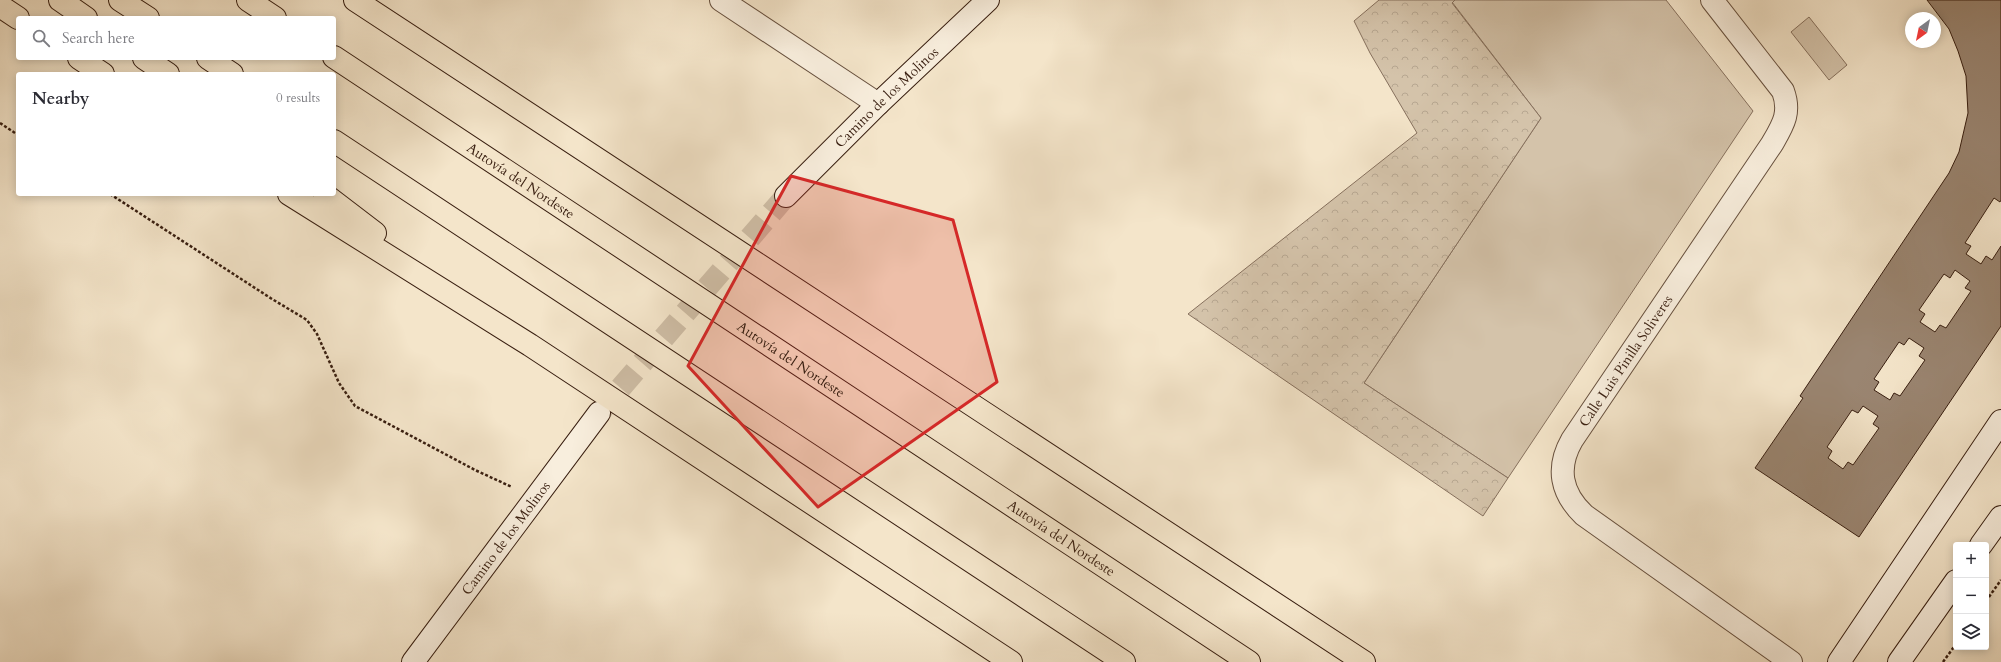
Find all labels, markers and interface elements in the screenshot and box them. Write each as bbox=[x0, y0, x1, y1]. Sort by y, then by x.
north arrow bbox=[1905, 12, 1941, 48]
search box bbox=[16, 16, 336, 60]
icon: search bbox=[30, 27, 52, 49]
text: Search here bbox=[62, 28, 135, 48]
street label: Camino de los Molinos bbox=[830, 42, 943, 152]
text: Nearby bbox=[32, 87, 89, 110]
text: 0 results bbox=[276, 89, 320, 107]
street label: Autovía del Nordeste bbox=[463, 138, 578, 223]
street label: Calle Luis Pinilla Soliveres bbox=[1575, 291, 1677, 431]
street label: Autovía del Nordeste bbox=[733, 317, 849, 402]
street label: Camino de los Molinos bbox=[457, 477, 555, 599]
street label: Autovía del Nordeste bbox=[1004, 495, 1119, 581]
map controls bbox=[1953, 542, 1989, 650]
button: + bbox=[1953, 542, 1989, 578]
button: − bbox=[1953, 578, 1989, 614]
button: layers bbox=[1953, 614, 1989, 650]

